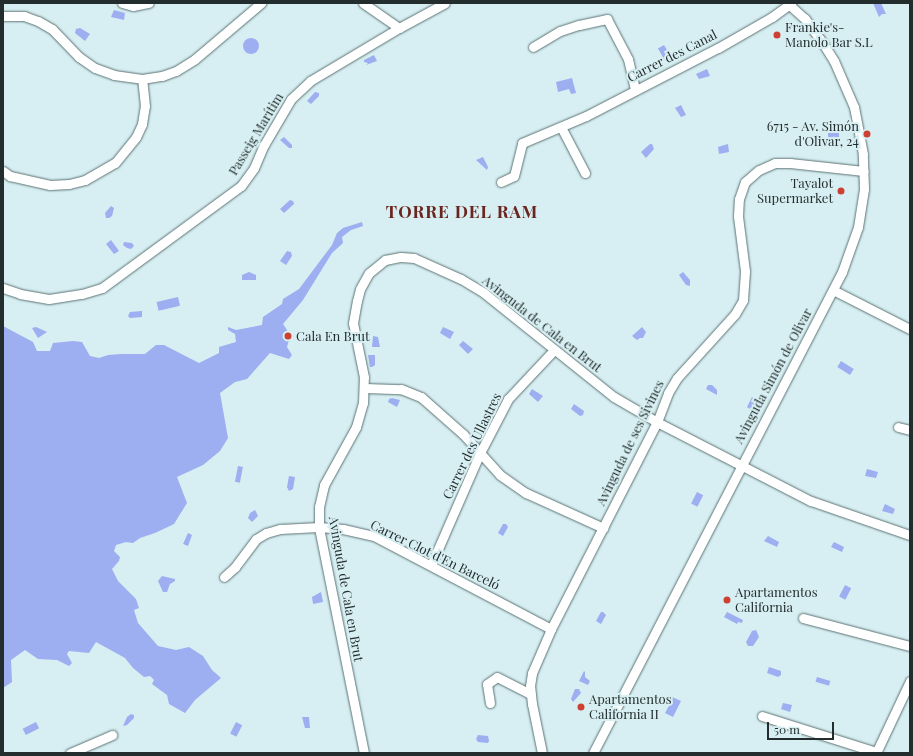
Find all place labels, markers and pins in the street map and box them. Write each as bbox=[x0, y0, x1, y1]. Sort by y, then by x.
place label: Frankie's- Manolo Bar S.L bbox=[785, 20, 873, 51]
marker: Frankie's- Manolo Bar S.L bbox=[772, 30, 782, 40]
place label: 6715 - Av. Simón d'Olivar, 24 bbox=[766, 119, 859, 150]
marker: 6715 - Av. Simón d'Olivar, 24 bbox=[862, 129, 872, 139]
place label: Tayalot Supermarket bbox=[757, 176, 833, 207]
marker: Tayalot Supermarket bbox=[836, 186, 846, 196]
place label: Cala En Brut bbox=[296, 328, 370, 344]
marker: Cala En Brut bbox=[283, 331, 293, 341]
place label: Apartamentos California bbox=[735, 585, 817, 616]
marker: Apartamentos California bbox=[722, 595, 732, 605]
place label: Apartamentos California II bbox=[589, 692, 671, 723]
marker: Apartamentos California II bbox=[576, 702, 586, 712]

